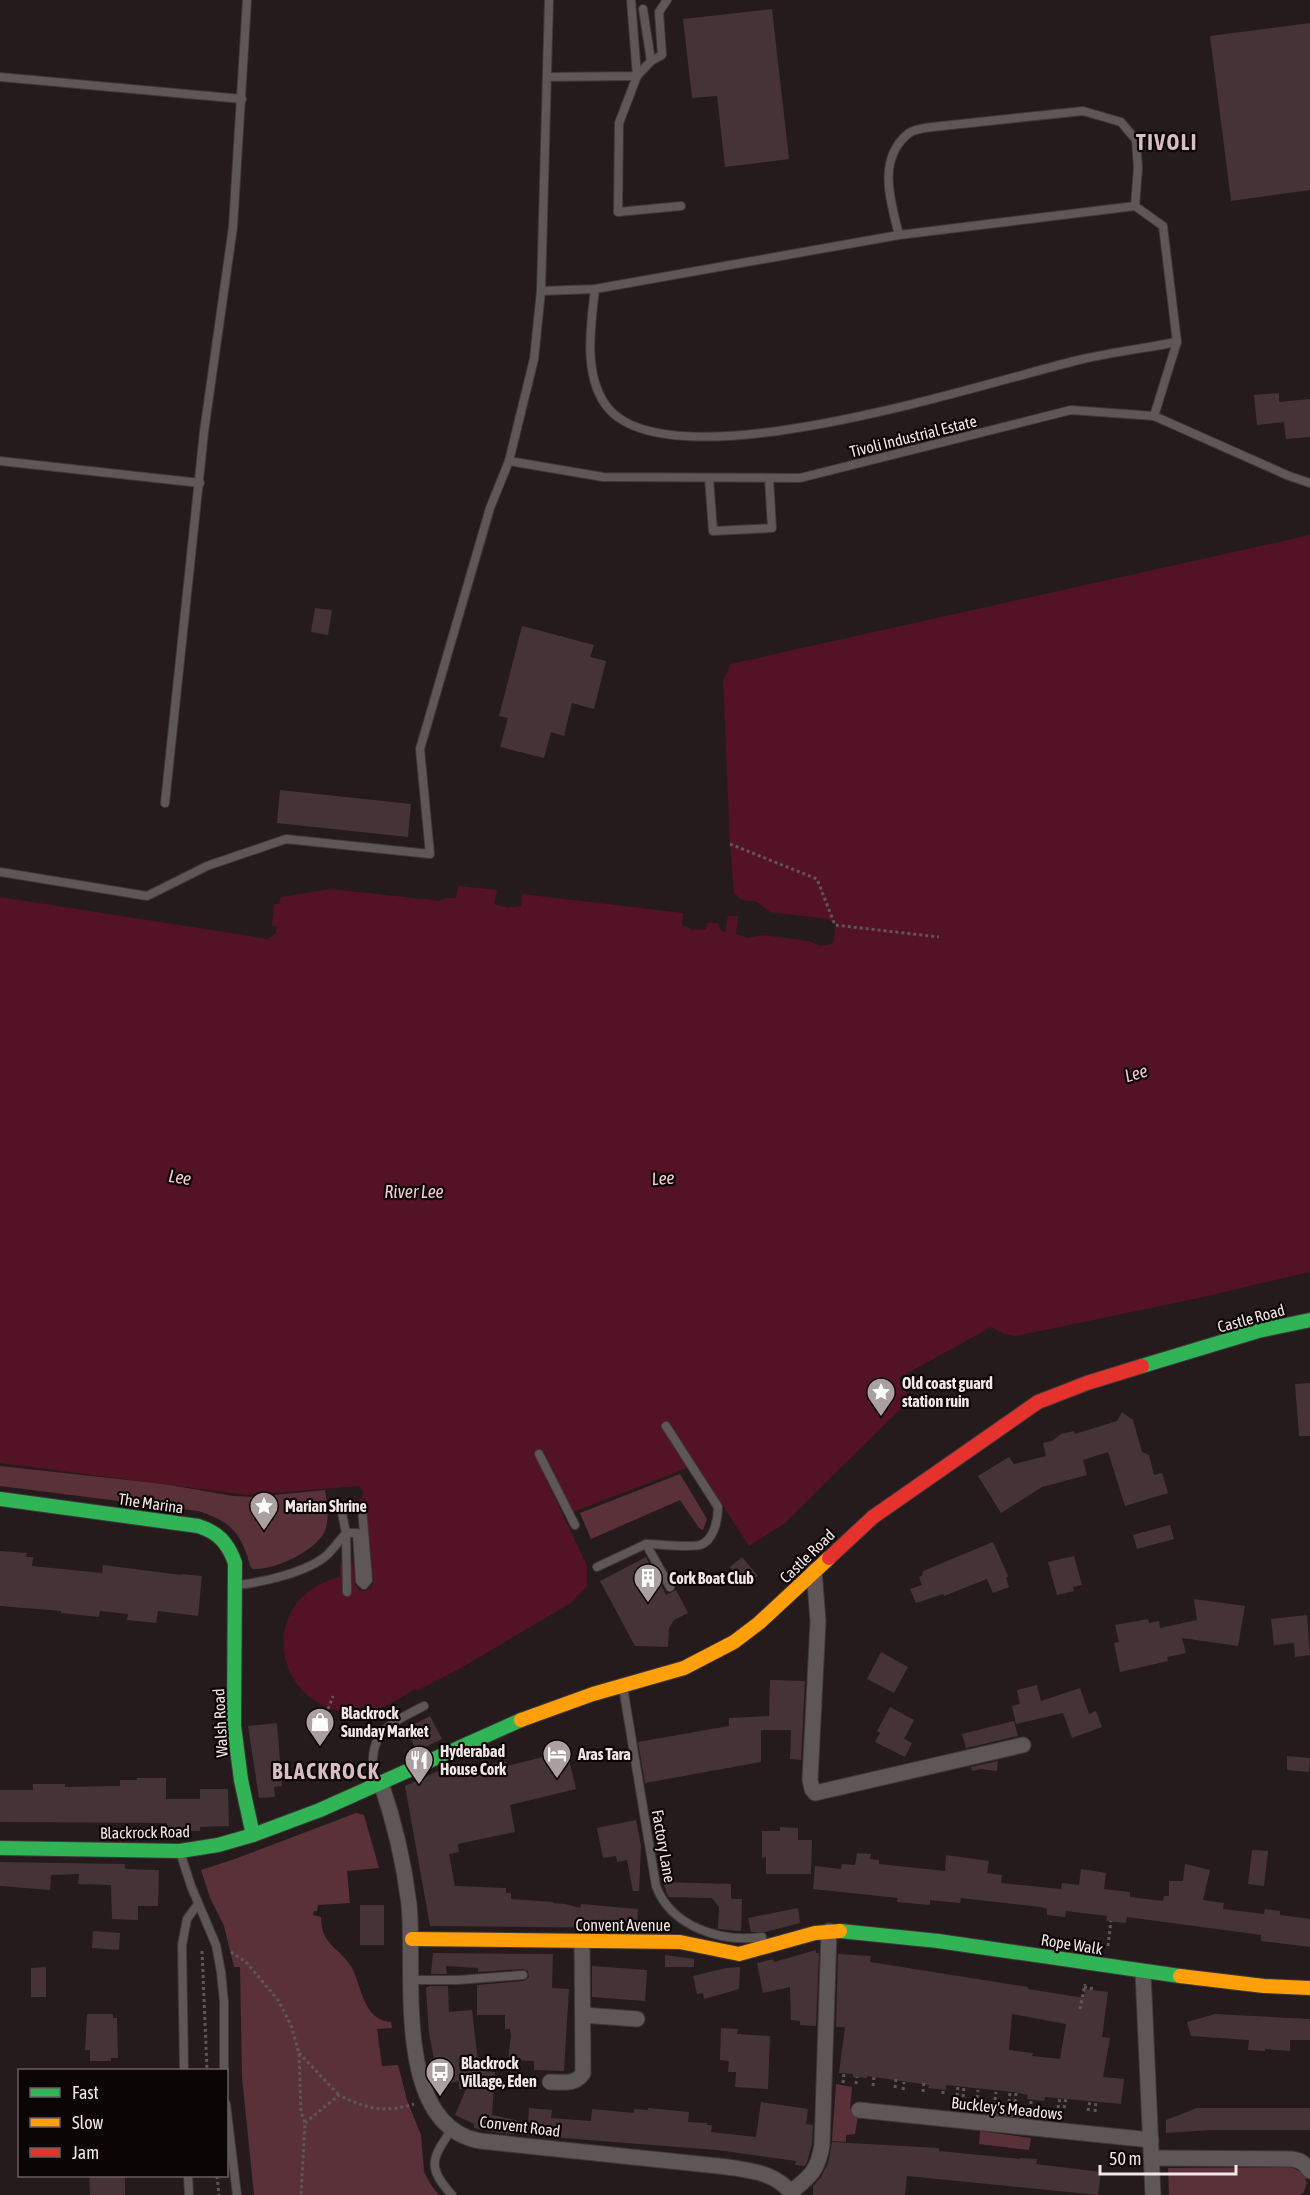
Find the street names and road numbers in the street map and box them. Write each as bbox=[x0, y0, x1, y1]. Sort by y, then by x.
street label: Tivoli Industrial Estate bbox=[848, 411, 978, 461]
street label: Castle Road bbox=[1215, 1300, 1287, 1336]
street label: The Marina bbox=[117, 1490, 185, 1516]
street label: Castle Road bbox=[776, 1526, 838, 1586]
street label: Walsh Road bbox=[209, 1688, 231, 1758]
street label: Factory Lane bbox=[648, 1808, 679, 1884]
street label: Blackrock Road bbox=[100, 1822, 190, 1842]
street label: Convent Avenue bbox=[575, 1916, 671, 1934]
street label: Rope Walk bbox=[1040, 1930, 1104, 1959]
street label: Buckley's Meadows bbox=[950, 2093, 1064, 2124]
street label: Convent Road bbox=[479, 2112, 561, 2140]

